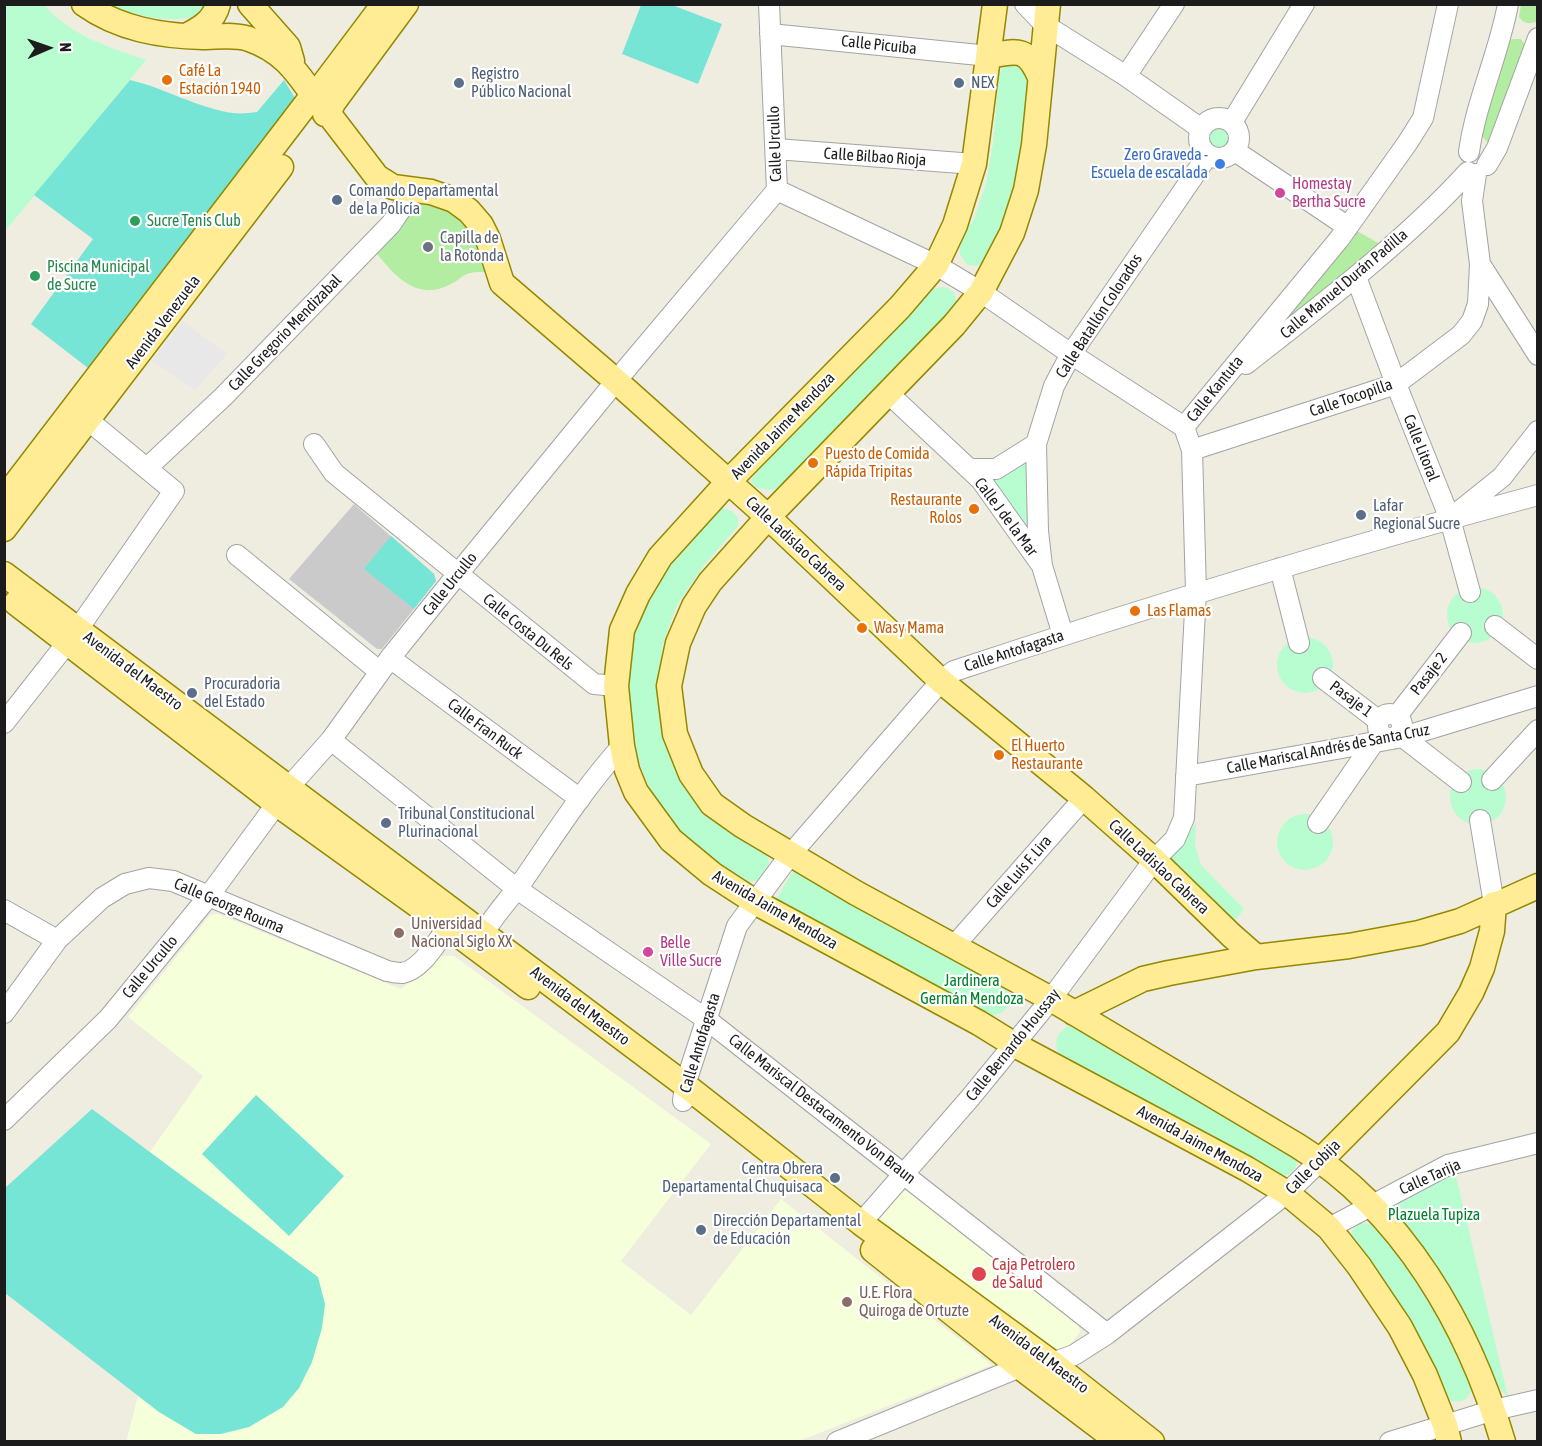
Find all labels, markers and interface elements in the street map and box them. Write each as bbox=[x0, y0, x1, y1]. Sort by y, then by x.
north arrow bbox=[18, 18, 78, 78]
street label: Calle Picuiba bbox=[840, 31, 918, 59]
text: N bbox=[57, 42, 75, 52]
place label: Café La Estación 1940 bbox=[179, 61, 261, 99]
place label: Registro Público Nacional bbox=[471, 64, 571, 102]
marker: Café La Estación 1940 bbox=[160, 73, 174, 87]
place label: NEX bbox=[971, 73, 994, 93]
marker: Registro Público Nacional bbox=[452, 76, 466, 90]
marker: NEX bbox=[952, 76, 966, 90]
street label: Calle Urcullo bbox=[764, 106, 786, 182]
street label: Calle Bilbao Rioja bbox=[823, 144, 927, 170]
place label: Zero Graveda - Escuela de escalada bbox=[1091, 145, 1208, 183]
marker: Zero Graveda - Escuela de escalada bbox=[1213, 157, 1227, 171]
place label: Homestay Bertha Sucre bbox=[1292, 174, 1366, 212]
place label: Comando Departamental de la Policía bbox=[349, 181, 498, 219]
marker: Homestay Bertha Sucre bbox=[1273, 186, 1287, 200]
marker: Comando Departamental de la Policía bbox=[330, 193, 344, 207]
place label: Sucre Tenis Club bbox=[147, 211, 241, 231]
marker: Sucre Tenis Club bbox=[128, 214, 142, 228]
street label: Calle Manuel Durán Padilla bbox=[1276, 225, 1412, 343]
place label: Capilla de la Rotonda bbox=[440, 228, 504, 266]
marker: Capilla de la Rotonda bbox=[421, 240, 435, 254]
street label: Calle Batallón Colorados bbox=[1052, 250, 1146, 382]
place label: Piscina Municipal de Sucre bbox=[47, 257, 150, 295]
marker: Piscina Municipal de Sucre bbox=[28, 269, 42, 283]
street label: Avenida Venezuela bbox=[122, 271, 204, 373]
street label: Calle Gregorio Mendizabal bbox=[224, 271, 346, 395]
street label: Calle Kantuta bbox=[1183, 352, 1247, 426]
street label: Avenida Jaime Mendoza bbox=[727, 369, 839, 483]
street label: Calle Tocopilla bbox=[1307, 375, 1395, 421]
street label: Calle Litoral bbox=[1399, 412, 1443, 484]
place label: Puesto de Comida Rápida Tripitas bbox=[825, 444, 930, 482]
marker: Puesto de Comida Rápida Tripitas bbox=[806, 456, 820, 470]
street label: Calle J de la Mar bbox=[970, 474, 1042, 560]
place label: Restaurante Rolos bbox=[890, 490, 962, 528]
street label: Calle Ladislao Cabrera bbox=[742, 493, 850, 595]
place label: Lafar Regional Sucre bbox=[1373, 496, 1460, 534]
marker: Restaurante Rolos bbox=[967, 502, 981, 516]
marker: Lafar Regional Sucre bbox=[1354, 508, 1368, 522]
street label: Calle Urcullo bbox=[419, 548, 481, 620]
street label: Calle Costa Du Rels bbox=[479, 590, 577, 674]
place label: Las Flamas bbox=[1147, 601, 1211, 621]
marker: Las Flamas bbox=[1128, 604, 1142, 618]
place label: Wasy Mama bbox=[874, 618, 944, 638]
marker: Wasy Mama bbox=[855, 621, 869, 635]
street label: Calle Antofagasta bbox=[962, 626, 1066, 676]
street label: Avenida del Maestro bbox=[80, 627, 186, 715]
street label: Pasaje 2 bbox=[1406, 649, 1452, 699]
place label: Procuradoria del Estado bbox=[204, 674, 281, 712]
street label: Pasaje 1 bbox=[1326, 677, 1376, 721]
marker: Procuradoria del Estado bbox=[185, 686, 199, 700]
street label: Calle Fran Ruck bbox=[444, 695, 526, 763]
street label: Calle Mariscal Andrés de Santa Cruz bbox=[1225, 720, 1431, 778]
place label: El Huerto Restaurante bbox=[1011, 736, 1083, 774]
marker: El Huerto Restaurante bbox=[992, 748, 1006, 762]
place label: Tribunal Constitucional Plurinacional bbox=[398, 804, 535, 842]
marker: Tribunal Constitucional Plurinacional bbox=[379, 816, 393, 830]
street label: Calle Ladislao Cabrera bbox=[1105, 816, 1213, 918]
street label: Calle Luís F. Lira bbox=[982, 832, 1056, 912]
street label: Avenida Jaime Mendoza bbox=[709, 866, 841, 954]
street label: Calle George Rouma bbox=[171, 874, 287, 938]
place label: Universidad Nacional Siglo XX bbox=[411, 914, 512, 952]
marker: Universidad Nacional Siglo XX bbox=[392, 926, 406, 940]
street label: Calle Urcullo bbox=[118, 932, 182, 1002]
place label: Belle Ville Sucre bbox=[660, 933, 722, 971]
marker: Belle Ville Sucre bbox=[641, 945, 655, 959]
street label: Avenida del Maestro bbox=[527, 962, 633, 1050]
park label: Jardinera Germán Mendoza bbox=[920, 971, 1024, 1009]
street label: Calle Bernardo Houssay bbox=[962, 985, 1064, 1105]
street label: Calle Antofagasta bbox=[676, 991, 724, 1095]
street label: Calle Mariscal Destacamento Von Braun bbox=[725, 1030, 919, 1188]
street label: Avenida Jaime Mendoza bbox=[1134, 1101, 1266, 1187]
street label: Calle Cobija bbox=[1282, 1136, 1344, 1198]
street label: Calle Tarija bbox=[1396, 1155, 1464, 1199]
place label: Centra Obrera Departamental Chuquisaca bbox=[662, 1159, 823, 1197]
marker: Centra Obrera Departamental Chuquisaca bbox=[828, 1171, 842, 1185]
park label: Plazuela Tupiza bbox=[1388, 1205, 1480, 1225]
place label: Dirección Departamental de Educación bbox=[713, 1211, 861, 1249]
marker: Dirección Departamental de Educación bbox=[694, 1223, 708, 1237]
place label: Caja Petrolero de Salud bbox=[992, 1255, 1075, 1293]
marker: Caja Petrolero de Salud bbox=[970, 1265, 988, 1283]
place label: U.E. Flora Quiroga de Ortuzte bbox=[859, 1283, 969, 1321]
marker: U.E. Flora Quiroga de Ortuzte bbox=[840, 1295, 854, 1309]
street label: Avenida del Maestro bbox=[986, 1310, 1092, 1398]

